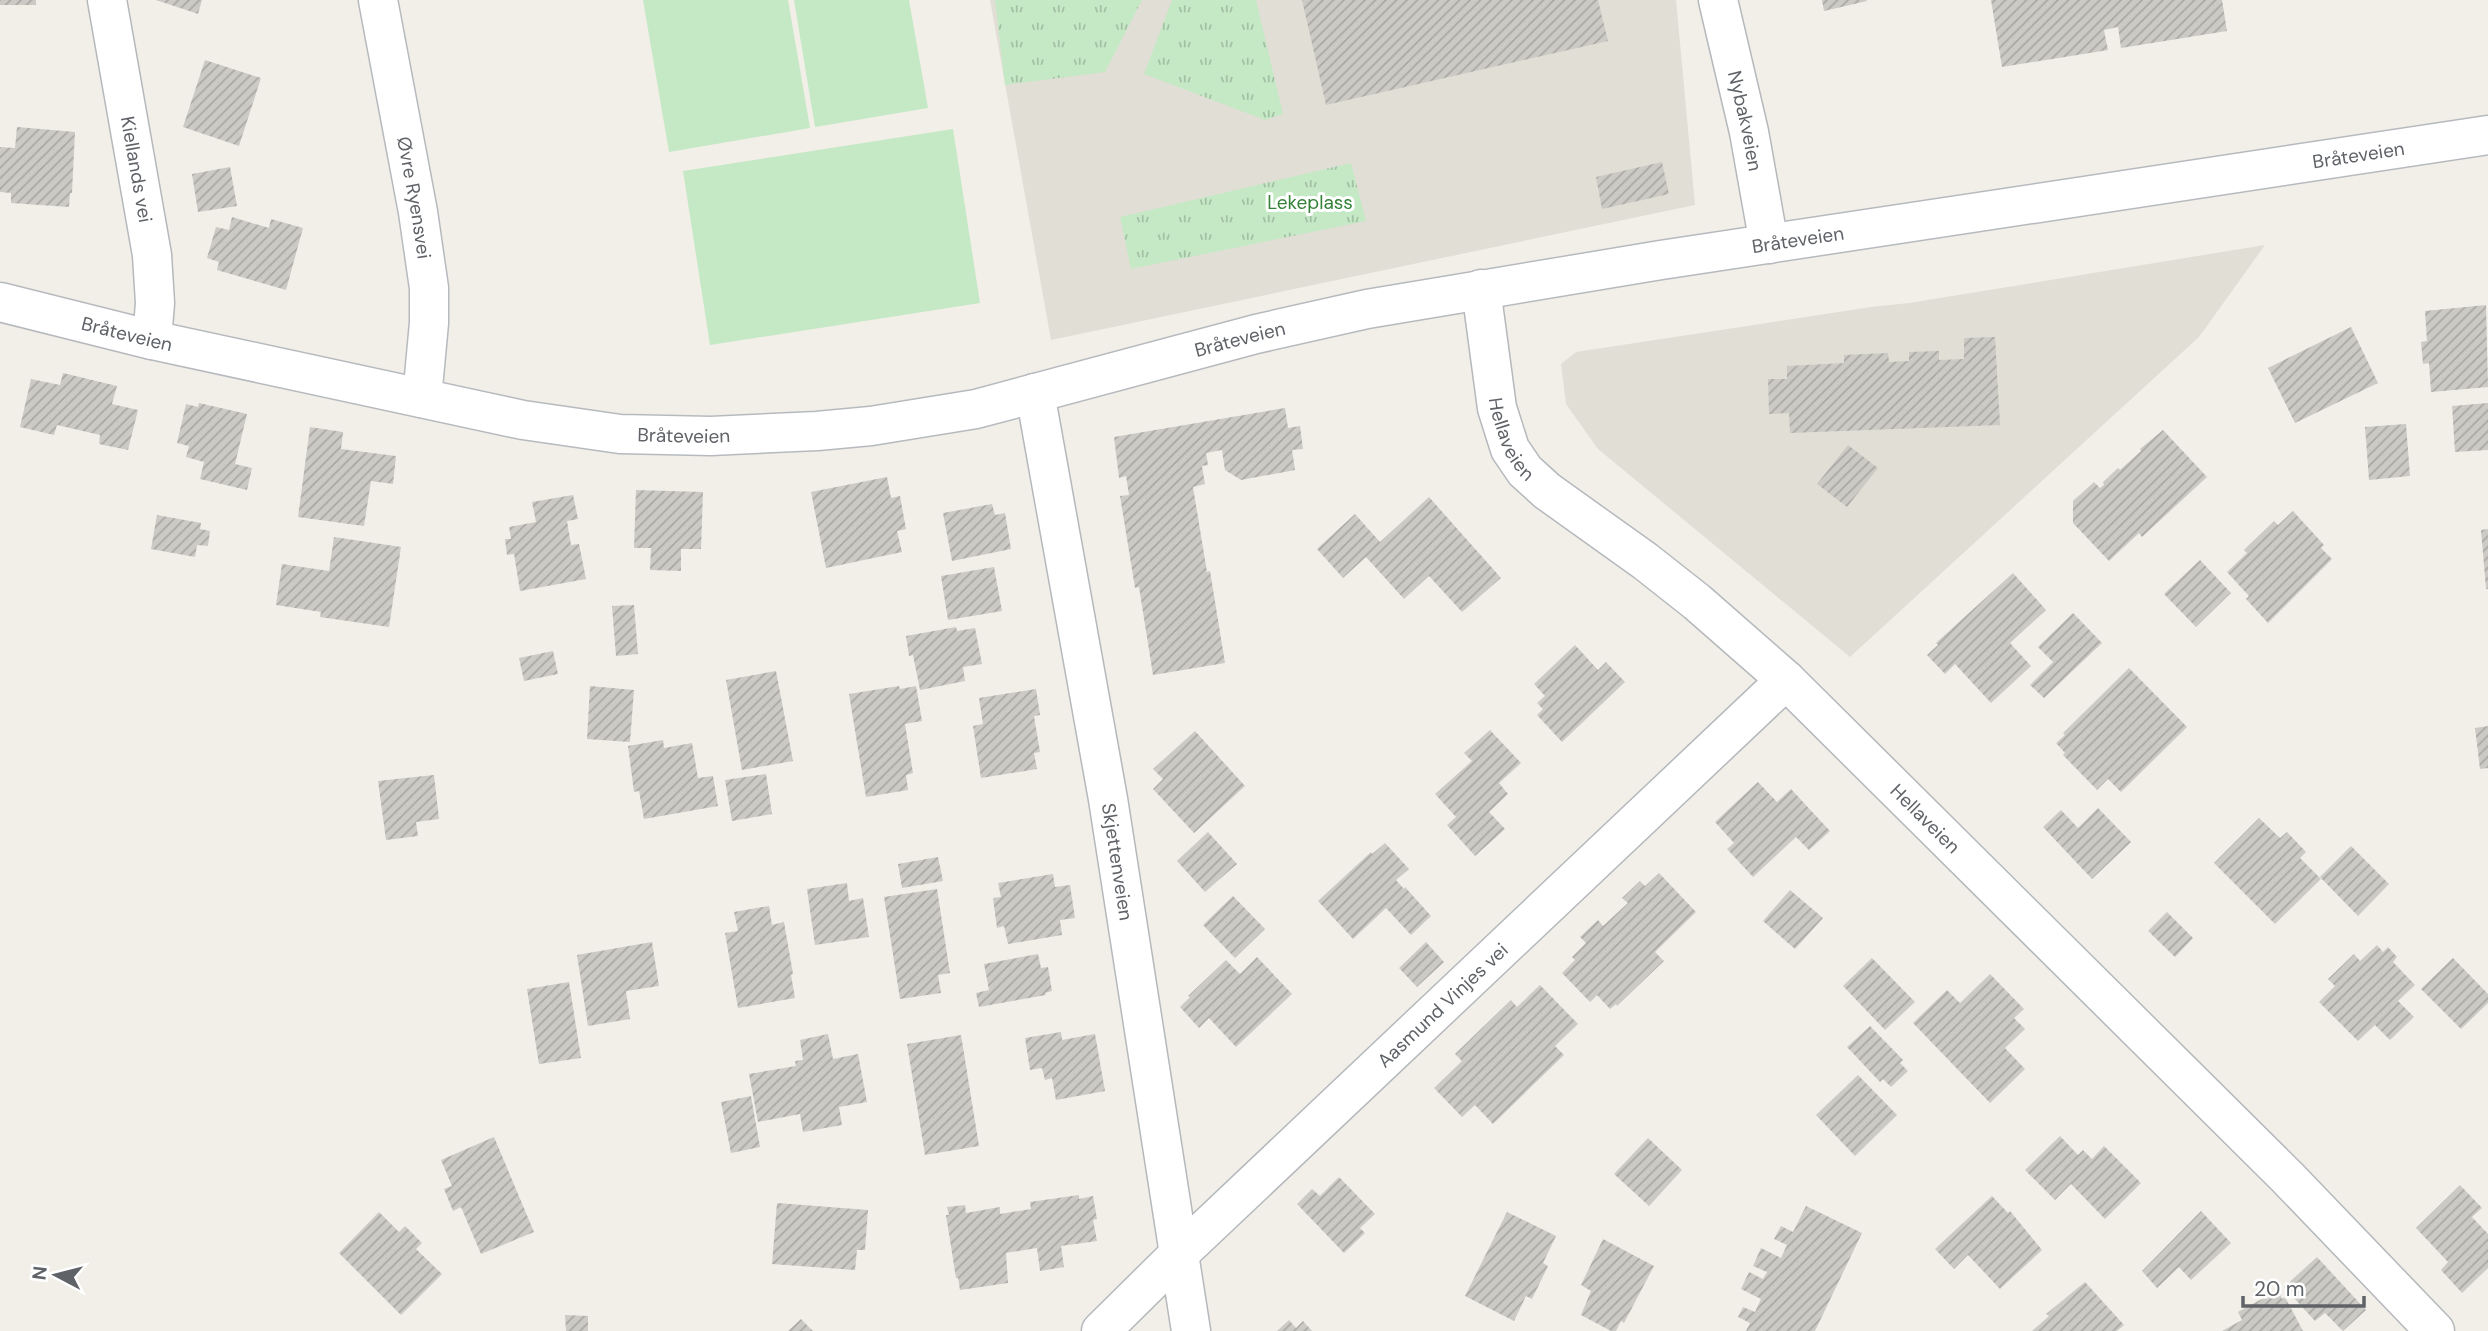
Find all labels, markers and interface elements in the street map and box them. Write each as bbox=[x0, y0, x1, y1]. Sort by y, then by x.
street label: Nybakveien bbox=[1723, 68, 1768, 173]
street label: Kiellands vei bbox=[115, 114, 159, 225]
street label: Øvre Ryensvei bbox=[391, 134, 437, 261]
street label: Bråteveien bbox=[2311, 135, 2406, 174]
park label: Lekeplass bbox=[1267, 190, 1353, 215]
street label: Bråteveien bbox=[1750, 220, 1846, 259]
street label: Bråteveien bbox=[79, 310, 175, 357]
street label: Bråteveien bbox=[1192, 315, 1288, 362]
street label: Hellaveien bbox=[1483, 396, 1540, 486]
street label: Bråteveien bbox=[637, 422, 731, 449]
street label: Hellaveien bbox=[1885, 778, 1966, 859]
street label: Skjettenveien bbox=[1096, 801, 1139, 922]
street label: Aasmund Vinjes vei bbox=[1372, 937, 1513, 1073]
north arrow bbox=[21, 1240, 91, 1310]
scale bar bbox=[2243, 1264, 2364, 1308]
text: N bbox=[26, 1265, 53, 1281]
text: 20 m bbox=[2254, 1275, 2305, 1303]

